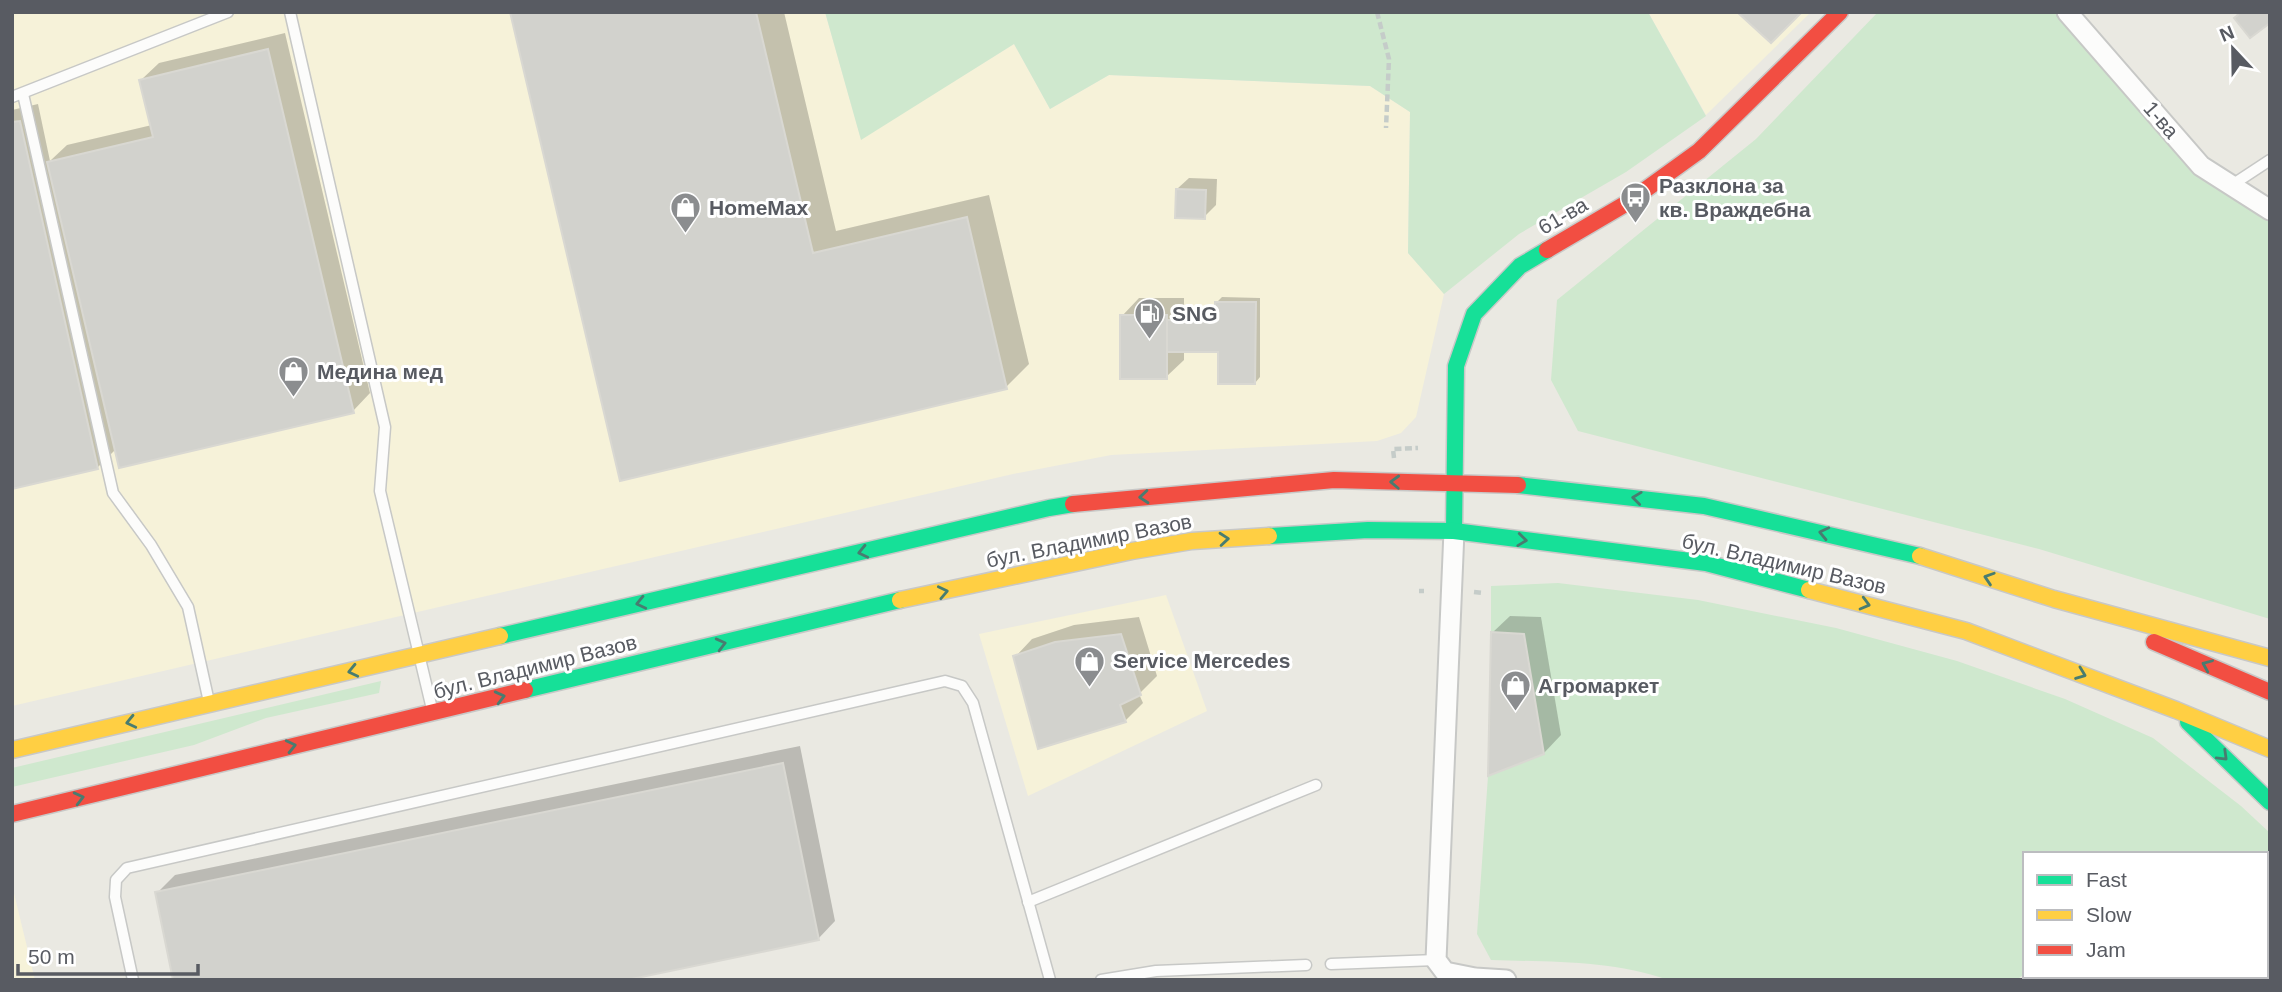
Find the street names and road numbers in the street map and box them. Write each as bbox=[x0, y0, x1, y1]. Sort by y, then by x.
street label: 1-ва bbox=[2139, 97, 2184, 143]
street label: 61-ва bbox=[1534, 192, 1592, 239]
street label: бул. Владимир Вазов bbox=[984, 509, 1194, 572]
street label: бул. Владимир Вазов bbox=[1680, 529, 1888, 598]
street label: бул. Владимир Вазов bbox=[431, 630, 639, 703]

